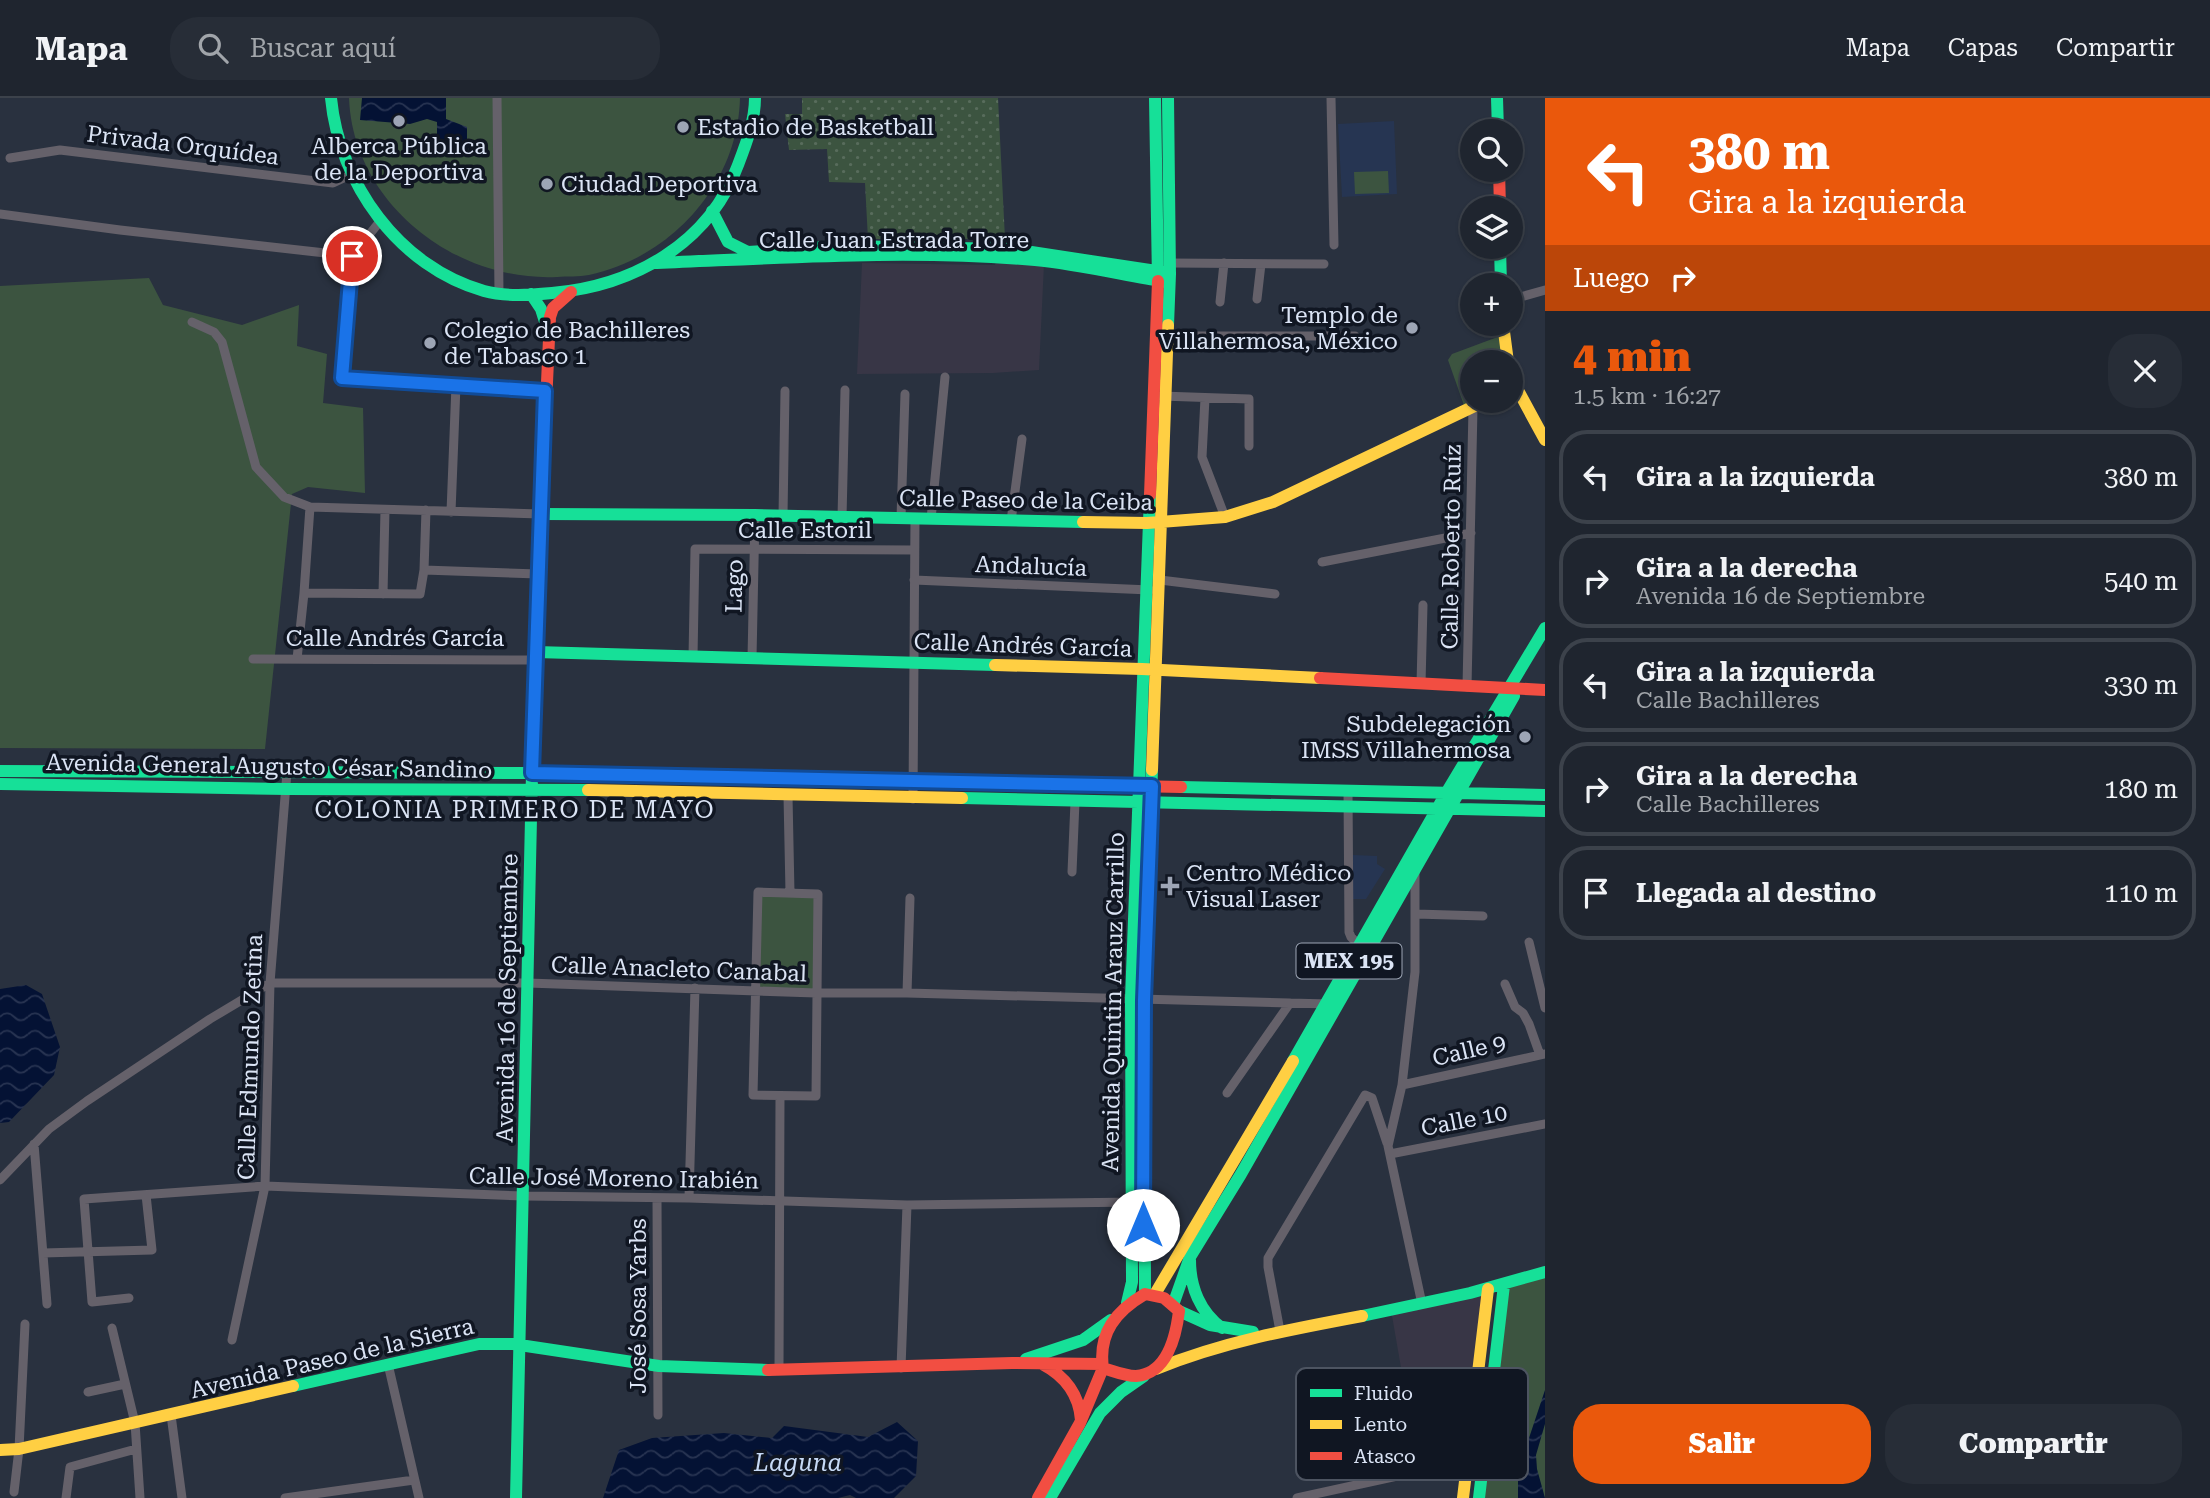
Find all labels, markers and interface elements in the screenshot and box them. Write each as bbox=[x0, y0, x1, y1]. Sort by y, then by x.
search box bbox=[170, 17, 660, 80]
text: Mapa bbox=[35, 29, 128, 68]
icon: search bbox=[194, 29, 232, 67]
text: Buscar aquí bbox=[250, 33, 396, 63]
text: Mapa bbox=[1846, 34, 1910, 62]
text: Capas bbox=[1948, 34, 2018, 62]
text: Compartir bbox=[2056, 34, 2175, 62]
marker: Alberca Pública de la Deportiva bbox=[391, 113, 407, 129]
place label: Estadio de Basketball bbox=[697, 114, 934, 141]
marker: Estadio de Basketball bbox=[675, 119, 691, 135]
map controls bbox=[1460, 119, 1523, 413]
button: search bbox=[1460, 119, 1523, 182]
street label: Privada Orquídea bbox=[85, 120, 281, 171]
text: 380 m bbox=[1688, 124, 1830, 181]
icon: left bbox=[1573, 126, 1664, 217]
place label: Alberca Pública de la Deportiva bbox=[311, 133, 487, 186]
place label: Ciudad Deportiva bbox=[561, 171, 758, 198]
marker: Ciudad Deportiva bbox=[539, 176, 555, 192]
text: Gira a la izquierda bbox=[1688, 183, 1966, 221]
button: layers bbox=[1460, 196, 1523, 259]
pin bbox=[322, 226, 382, 286]
street label: Calle Juan Estrada Torre bbox=[759, 227, 1029, 254]
icon: arrive bbox=[333, 237, 371, 275]
icon: right bbox=[1664, 259, 1702, 297]
text: Luego bbox=[1573, 263, 1650, 293]
button: + bbox=[1460, 273, 1523, 336]
place label: Templo de Villahermosa, México bbox=[1159, 302, 1398, 355]
place label: Colegio de Bachilleres de Tabasco 1 bbox=[444, 317, 690, 370]
marker: Templo de Villahermosa, México bbox=[1404, 320, 1420, 336]
text: 4 min bbox=[1573, 332, 1691, 381]
button: close bbox=[2108, 334, 2182, 408]
marker: Colegio de Bachilleres de Tabasco 1 bbox=[422, 335, 438, 351]
button: − bbox=[1460, 350, 1523, 413]
text: 1.5 km · 16:27 bbox=[1573, 383, 1721, 410]
street label: Calle Roberto Ruíz bbox=[1436, 444, 1467, 650]
icon: left bbox=[1577, 458, 1615, 496]
text: Gira a la izquierda bbox=[1636, 462, 1875, 492]
text: 380 m bbox=[2104, 462, 2178, 492]
street label: Calle Paseo de la Ceiba bbox=[899, 485, 1154, 516]
street label: Calle Estoril bbox=[738, 517, 872, 544]
street label: Andalucía bbox=[974, 551, 1088, 582]
text: Gira a la derecha bbox=[1636, 553, 1857, 583]
street label: Lago bbox=[721, 559, 748, 613]
icon: right bbox=[1577, 562, 1615, 600]
text: 540 m bbox=[2104, 566, 2178, 596]
text: Avenida 16 de Septiembre bbox=[1636, 583, 1925, 610]
street label: Calle Andrés García bbox=[286, 625, 505, 652]
street label: Calle Andrés García bbox=[913, 628, 1133, 663]
text: Gira a la izquierda bbox=[1636, 657, 1875, 687]
icon: left bbox=[1577, 666, 1615, 704]
text: 330 m bbox=[2104, 670, 2178, 700]
text: Calle Bachilleres bbox=[1636, 687, 1820, 714]
place label: Subdelegación IMSS Villahermosa bbox=[1301, 711, 1512, 764]
marker: Subdelegación IMSS Villahermosa bbox=[1517, 729, 1533, 745]
street label: Avenida General Augusto César Sandino bbox=[46, 749, 492, 784]
text: Gira a la derecha bbox=[1636, 761, 1857, 791]
icon: right bbox=[1577, 770, 1615, 808]
text: 180 m bbox=[2104, 774, 2178, 804]
text: Calle Bachilleres bbox=[1636, 791, 1820, 818]
district label: COLONIA PRIMERO DE MAYO bbox=[314, 796, 716, 824]
street label: Avenida Quintin Arauz Carrillo bbox=[1097, 832, 1130, 1172]
street label: Avenida 16 de Septiembre bbox=[491, 853, 524, 1143]
place label: Centro Médico Visual Laser bbox=[1186, 860, 1351, 913]
icon: arrive bbox=[1577, 874, 1615, 912]
marker: Centro Médico Visual Laser bbox=[1160, 876, 1180, 896]
text: Llegada al destino bbox=[1636, 878, 1876, 908]
text: 110 m bbox=[2104, 878, 2178, 908]
street label: Calle Edmundo Zetina bbox=[233, 933, 268, 1181]
road number: MEX 195 bbox=[1296, 944, 1402, 978]
street label: Calle Anacleto Canabal bbox=[551, 952, 807, 987]
street label: Calle 9 bbox=[1430, 1029, 1509, 1072]
street label: Calle 10 bbox=[1419, 1099, 1510, 1142]
street label: Calle José Moreno Irabién bbox=[469, 1162, 759, 1195]
position arrow bbox=[1106, 1188, 1180, 1262]
street label: José Sosa Yarbs bbox=[625, 1218, 652, 1394]
street label: Avenida Paseo de la Sierra bbox=[188, 1313, 477, 1404]
legend bbox=[1296, 1368, 1528, 1480]
text: Fluido bbox=[1354, 1382, 1413, 1405]
button: Salir bbox=[1573, 1404, 1871, 1484]
button: Compartir bbox=[1885, 1404, 2182, 1484]
text: Lento bbox=[1354, 1413, 1407, 1436]
text: Atasco bbox=[1354, 1445, 1416, 1468]
water label: Laguna bbox=[753, 1449, 842, 1477]

